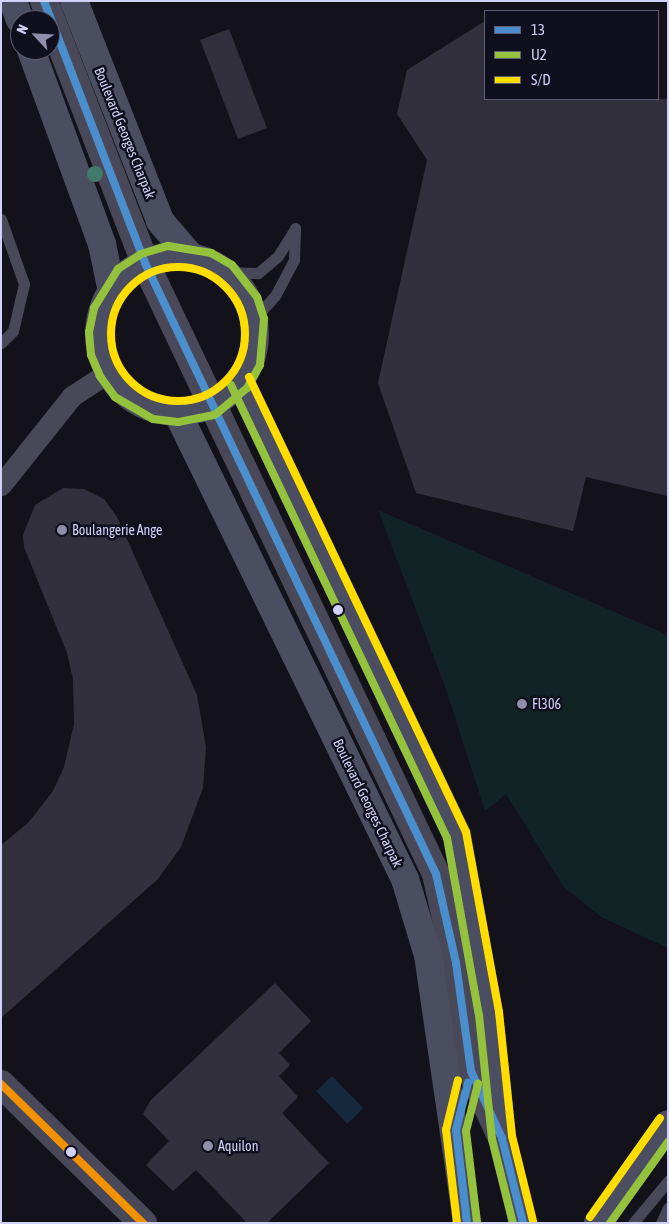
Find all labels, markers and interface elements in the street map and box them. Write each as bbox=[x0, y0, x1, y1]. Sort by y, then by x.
north arrow bbox=[10, 10, 60, 60]
legend bbox=[484, 10, 659, 100]
text: 13 bbox=[531, 21, 545, 38]
text: N bbox=[13, 22, 31, 36]
text: U2 bbox=[531, 46, 547, 63]
street label: Boulevard Georges Charpak bbox=[91, 65, 159, 201]
text: S/D bbox=[531, 71, 551, 88]
place label: Boulangerie Ange bbox=[72, 522, 162, 538]
marker: Boulangerie Ange bbox=[56, 524, 68, 536]
unlabelled marker bbox=[333, 605, 343, 615]
place label: Fl306 bbox=[532, 696, 561, 712]
marker: Fl306 bbox=[516, 698, 528, 710]
street label: Boulevard Georges Charpak bbox=[330, 736, 406, 870]
place label: Aquilon bbox=[218, 1138, 258, 1154]
marker: Aquilon bbox=[202, 1140, 214, 1152]
unlabelled marker bbox=[66, 1147, 76, 1157]

